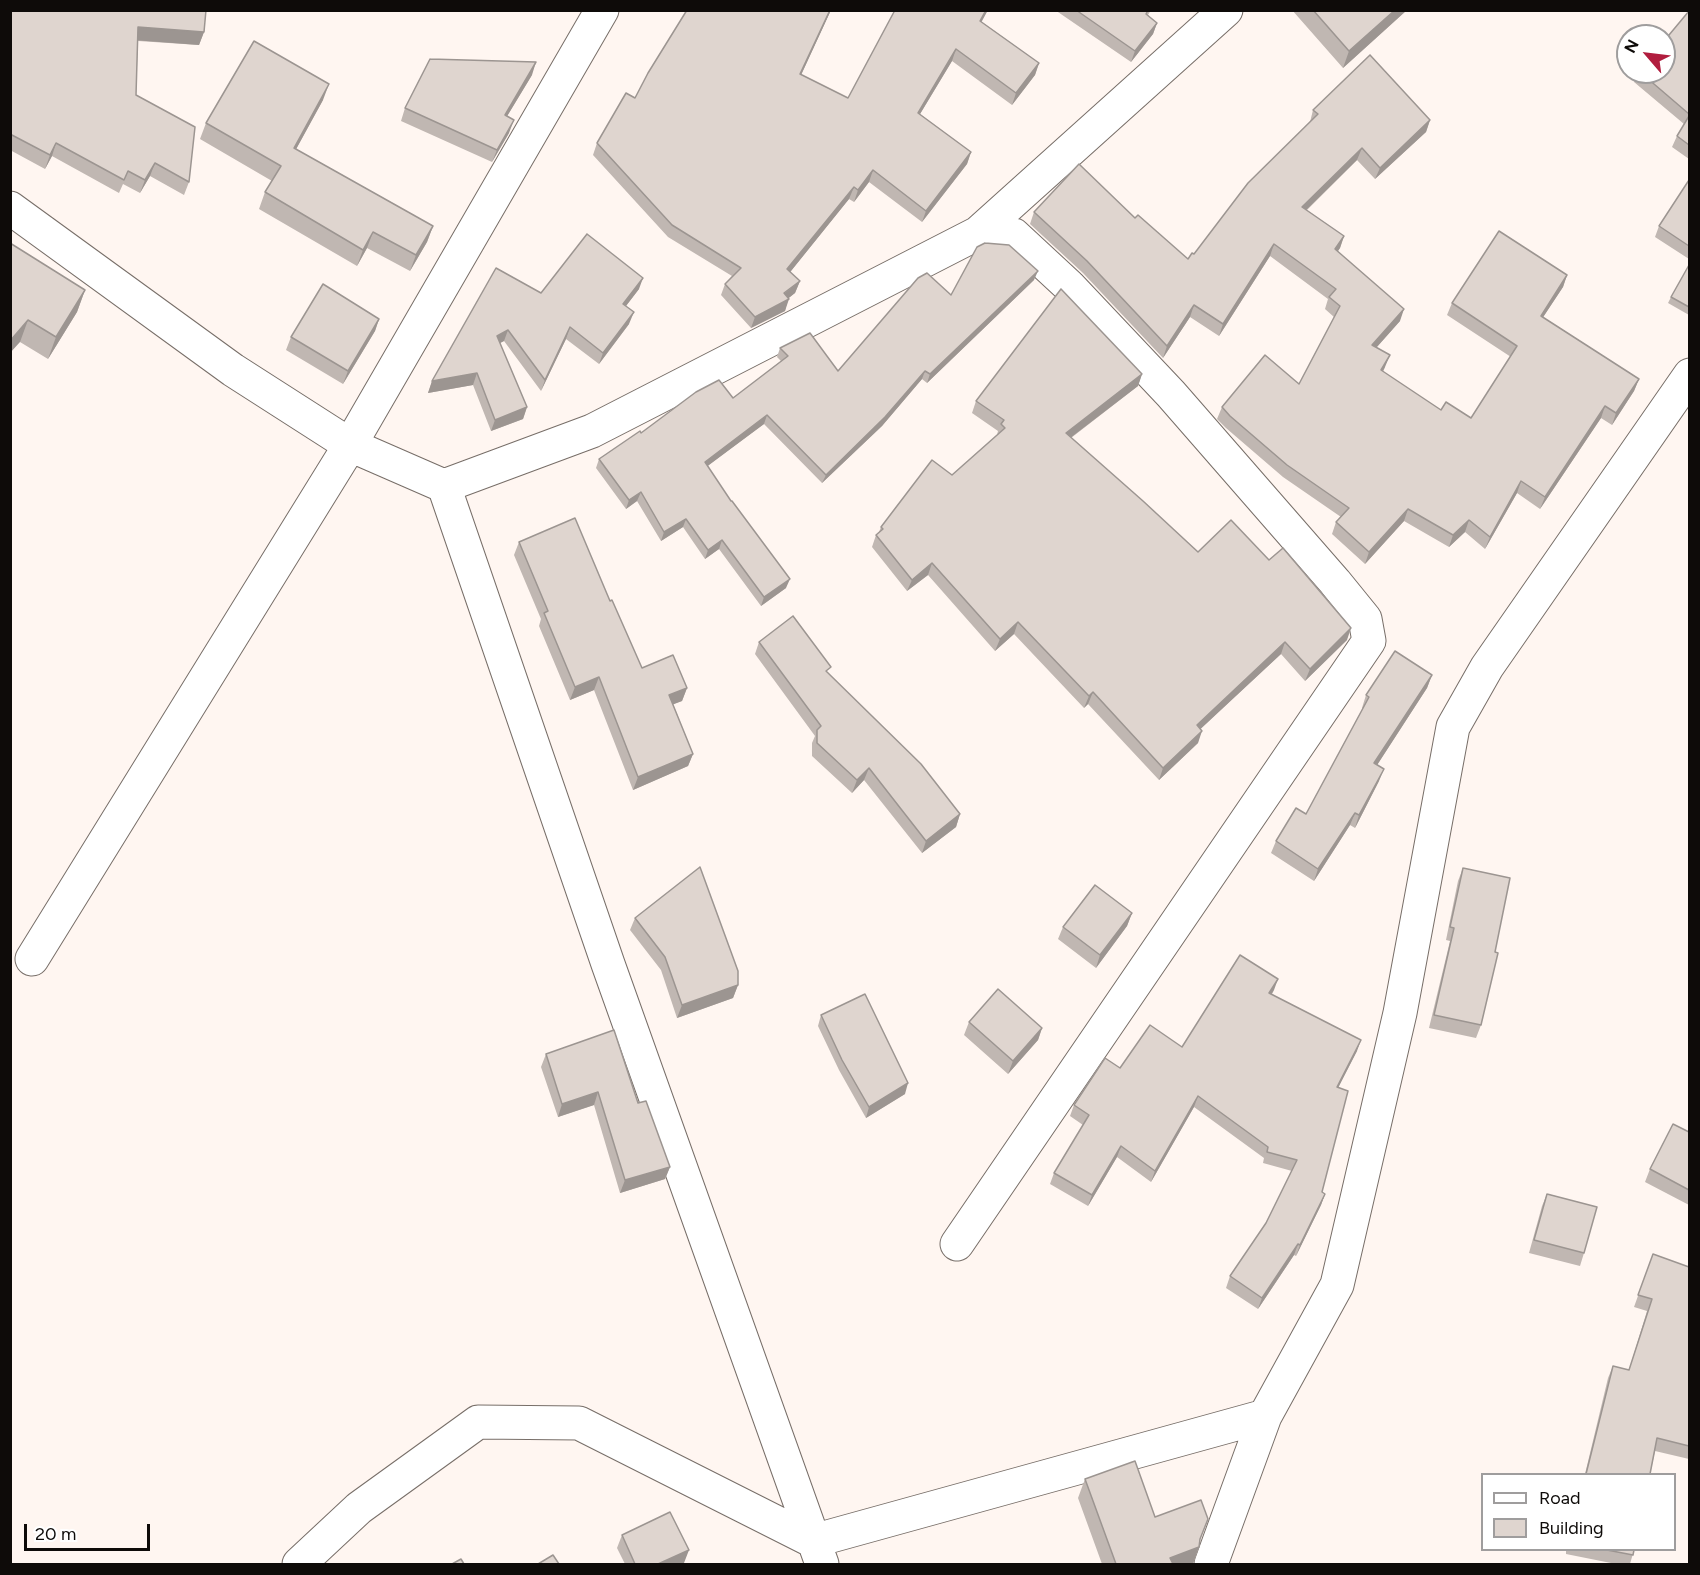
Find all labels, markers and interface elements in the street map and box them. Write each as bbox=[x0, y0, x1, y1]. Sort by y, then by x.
north arrow bbox=[1616, 24, 1676, 84]
text: N bbox=[1620, 36, 1643, 56]
legend bbox=[1481, 1473, 1676, 1551]
text: Road bbox=[1539, 1487, 1580, 1509]
scale bar bbox=[27, 1512, 153, 1550]
text: Building bbox=[1539, 1517, 1604, 1539]
text: 20 m bbox=[35, 1523, 76, 1545]

